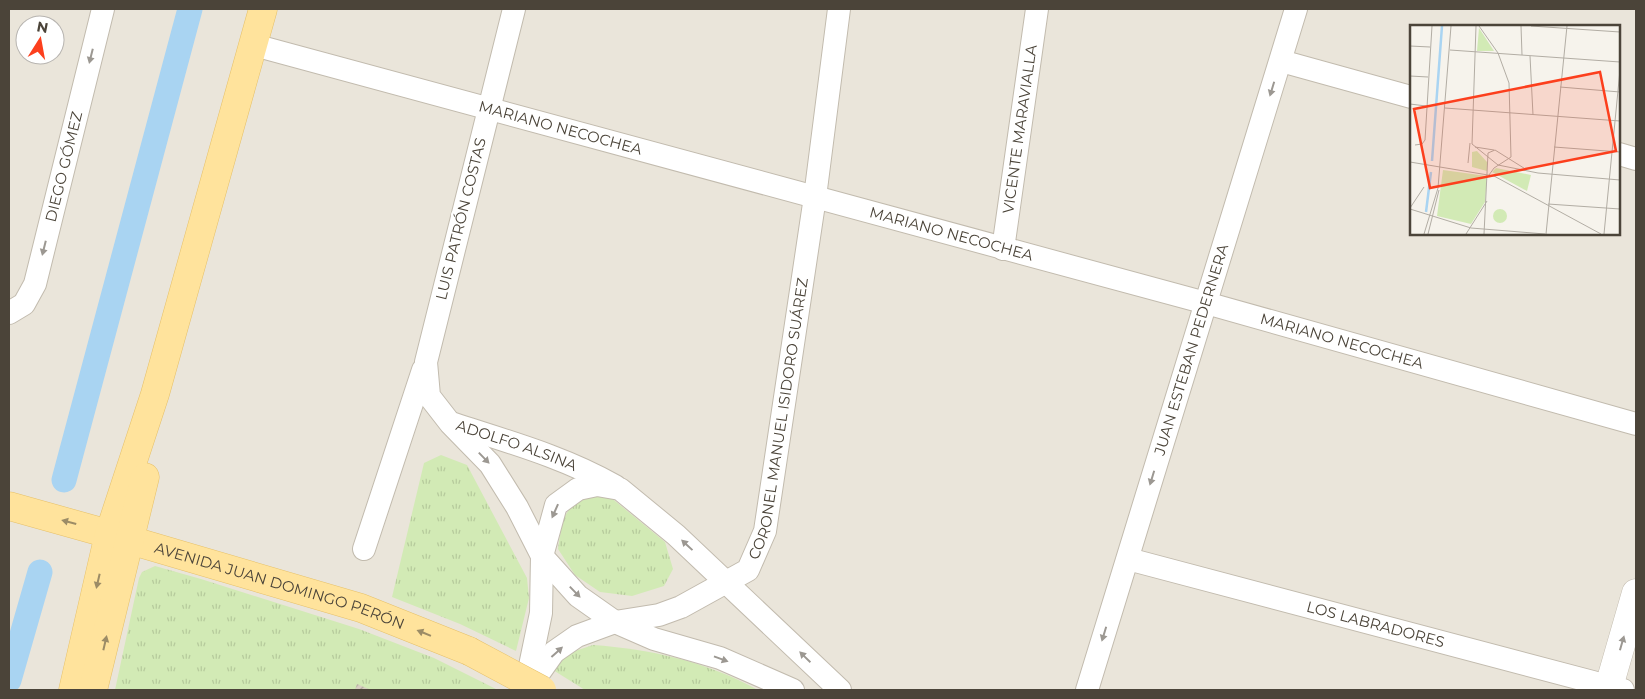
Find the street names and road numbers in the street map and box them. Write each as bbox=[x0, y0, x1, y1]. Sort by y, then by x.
street label: VICENTE MARAVIALLA bbox=[998, 43, 1041, 215]
street label: MARIANO NECOCHEA bbox=[477, 96, 645, 159]
street label: DIEGO GÓMEZ bbox=[41, 109, 86, 224]
street label: LUIS PATRÓN COSTAS bbox=[431, 136, 490, 302]
street label: MARIANO NECOCHEA bbox=[868, 202, 1035, 265]
street label: JUAN ESTEBAN PEDERNERA bbox=[1149, 241, 1232, 458]
street label: CORONEL MANUEL ISIDORO SUÁREZ bbox=[744, 276, 812, 562]
street label: MARIANO NECOCHEA bbox=[1258, 309, 1426, 373]
street label: ADOLFO ALSINA bbox=[454, 415, 580, 475]
street label: AVENIDA JUAN DOMINGO PERÓN bbox=[152, 538, 407, 633]
street label: LOS LABRADORES bbox=[1305, 597, 1447, 651]

